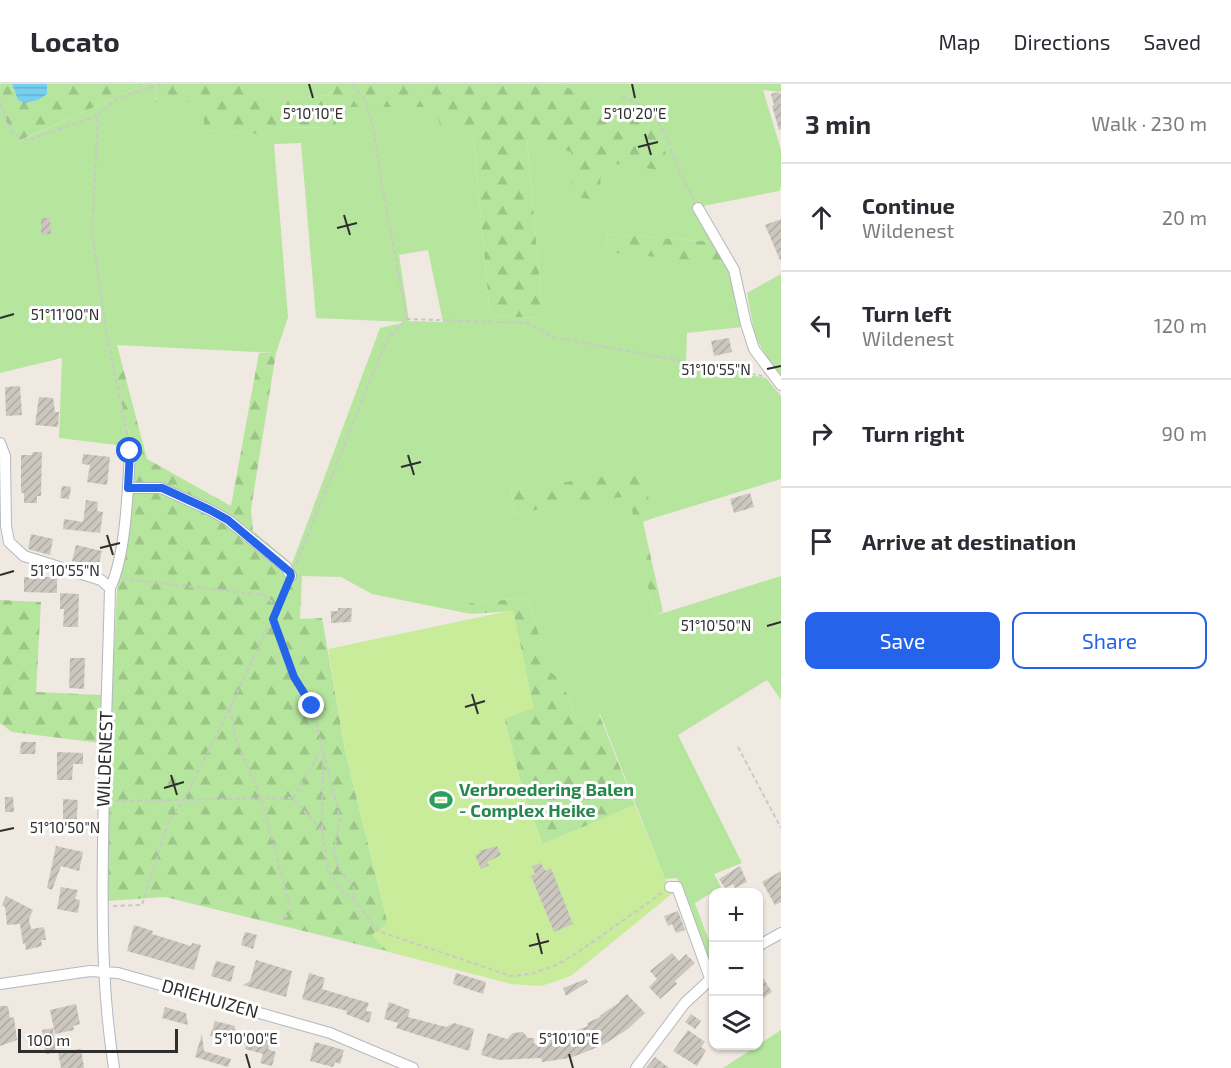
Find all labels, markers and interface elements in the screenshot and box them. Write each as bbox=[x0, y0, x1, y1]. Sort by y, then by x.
text: Locato bbox=[30, 24, 120, 58]
text: Map bbox=[938, 29, 981, 54]
text: Directions bbox=[1014, 29, 1110, 54]
text: Saved bbox=[1143, 29, 1201, 54]
text: 5°10'10"E bbox=[283, 104, 343, 122]
text: 5°10'20"E bbox=[604, 104, 666, 122]
text: 3 min bbox=[805, 108, 871, 139]
text: Walk · 230 m bbox=[1091, 111, 1207, 135]
text: Continue bbox=[862, 192, 955, 218]
icon: ahead bbox=[805, 201, 838, 234]
text: 20 m bbox=[1162, 205, 1207, 229]
text: Wildenest bbox=[862, 218, 954, 242]
text: Turn left bbox=[862, 300, 951, 326]
text: 51°11'00"N bbox=[31, 305, 99, 323]
icon: left bbox=[805, 309, 838, 342]
text: 120 m bbox=[1154, 313, 1207, 337]
text: Wildenest bbox=[862, 326, 954, 350]
text: 51°10'55"N bbox=[681, 360, 751, 378]
icon: right bbox=[805, 417, 838, 450]
text: Turn right bbox=[862, 420, 964, 446]
text: 90 m bbox=[1162, 421, 1207, 445]
route start bbox=[116, 437, 142, 463]
icon: arrive bbox=[805, 525, 838, 558]
text: Arrive at destination bbox=[862, 528, 1076, 554]
text: 51°10'55"N bbox=[30, 561, 100, 579]
button: Save bbox=[805, 612, 1000, 669]
button: Share bbox=[1012, 612, 1207, 669]
text: 51°10'50"N bbox=[681, 616, 751, 634]
route end bbox=[298, 692, 324, 718]
street label: WILDENEST bbox=[91, 710, 117, 808]
place label: Verbroedering Balen - Complex Heike bbox=[459, 778, 634, 821]
sports icon: Verbroedering Balen - Complex Heike bbox=[428, 787, 454, 813]
text: 51°10'50"N bbox=[30, 818, 100, 836]
map controls bbox=[709, 888, 763, 1050]
button: + bbox=[709, 888, 763, 942]
button: − bbox=[709, 942, 763, 996]
street label: DRIEHUIZEN bbox=[159, 974, 261, 1022]
button: layers bbox=[709, 996, 763, 1050]
scale bar bbox=[18, 1026, 178, 1054]
text: 5°10'00"E bbox=[214, 1029, 278, 1047]
text: 5°10'10"E bbox=[539, 1029, 599, 1047]
text: 100 m bbox=[27, 1030, 70, 1049]

